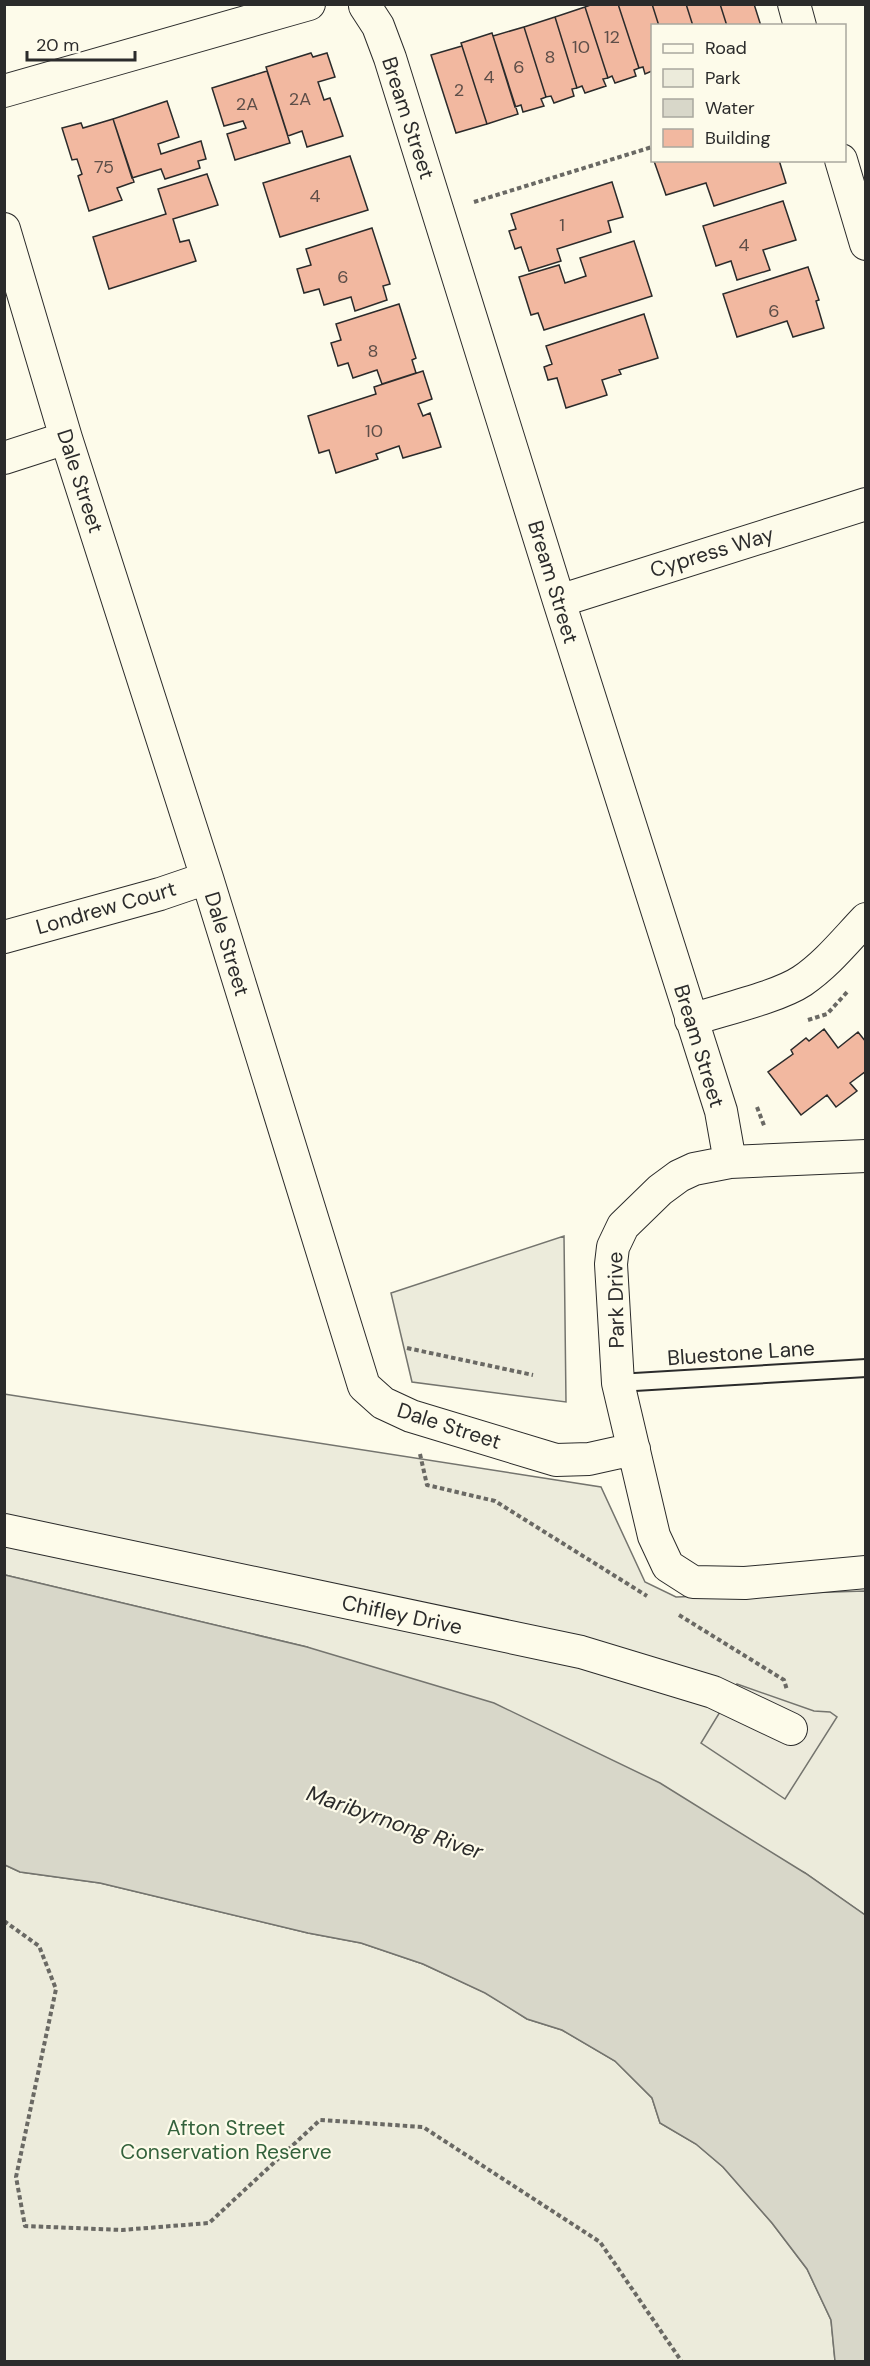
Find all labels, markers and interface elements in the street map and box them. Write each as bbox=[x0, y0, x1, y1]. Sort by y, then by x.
scale bar bbox=[27, 24, 135, 62]
legend bbox=[651, 24, 846, 162]
house number: 12 bbox=[604, 25, 620, 49]
text: 20 m bbox=[36, 33, 79, 57]
house number: 10 bbox=[572, 35, 590, 59]
text: Road bbox=[705, 36, 747, 60]
house number: 8 bbox=[545, 45, 555, 69]
street label: Bream Street bbox=[375, 53, 441, 183]
house number: 6 bbox=[513, 55, 525, 79]
house number: 4 bbox=[484, 65, 495, 89]
text: Park bbox=[705, 66, 741, 90]
house number: 2 bbox=[454, 78, 464, 102]
house number: 2A bbox=[289, 87, 311, 111]
house number: 2A bbox=[236, 92, 258, 116]
text: Water bbox=[705, 96, 755, 120]
text: Building bbox=[705, 126, 770, 150]
house number: 75 bbox=[94, 155, 114, 179]
house number: 4 bbox=[310, 184, 321, 208]
house number: 1 bbox=[559, 213, 565, 237]
house number: 4 bbox=[739, 233, 750, 257]
house number: 6 bbox=[337, 265, 349, 289]
house number: 6 bbox=[768, 299, 780, 323]
house number: 8 bbox=[368, 339, 378, 363]
house number: 10 bbox=[365, 419, 383, 443]
street label: Dale Street bbox=[50, 426, 110, 536]
street label: Bream Street bbox=[521, 517, 585, 647]
street label: Cypress Way bbox=[647, 520, 778, 584]
street label: Londrew Court bbox=[33, 875, 179, 941]
street label: Dale Street bbox=[198, 888, 256, 1000]
street label: Bream Street bbox=[667, 981, 731, 1111]
street label: Park Drive bbox=[601, 1251, 631, 1349]
street label: Bluestone Lane bbox=[666, 1334, 816, 1372]
street label: Dale Street bbox=[394, 1396, 504, 1456]
street label: Chifley Drive bbox=[339, 1589, 465, 1641]
water label: Maribyrnong River bbox=[303, 1779, 488, 1867]
park label: Afton Street Conservation Reserve bbox=[120, 2114, 332, 2166]

